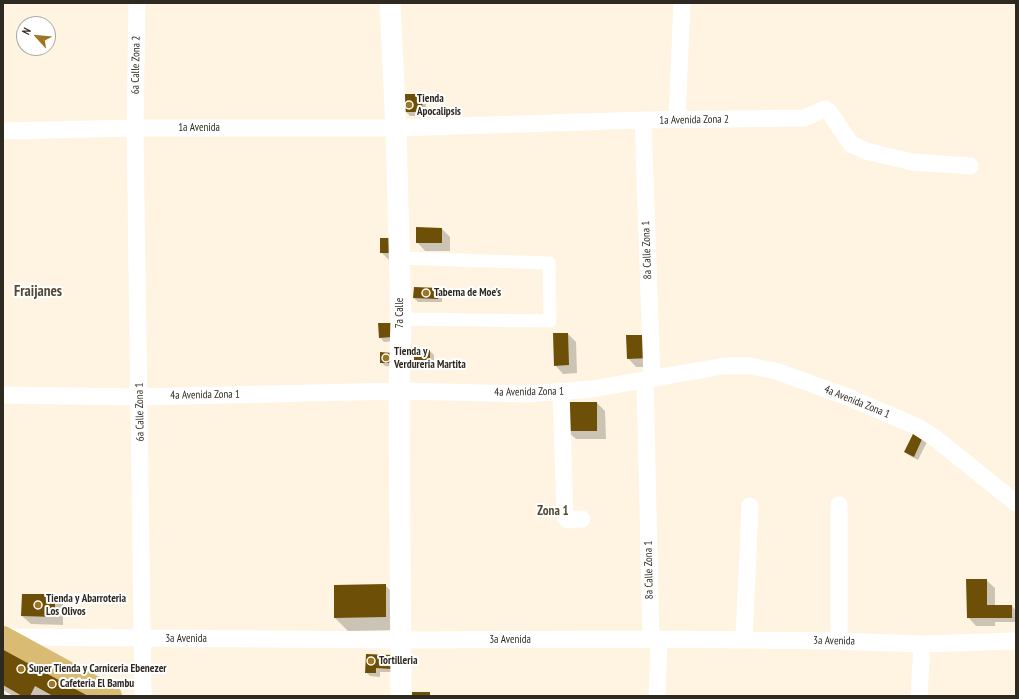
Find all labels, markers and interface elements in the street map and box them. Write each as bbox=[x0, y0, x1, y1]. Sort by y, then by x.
north arrow bbox=[16, 16, 56, 56]
text: N bbox=[19, 25, 34, 37]
street label: 6a Calle Zona 2 bbox=[129, 36, 143, 94]
place label: Tienda Apocalipsis bbox=[417, 92, 461, 118]
marker: Tienda Apocalipsis bbox=[404, 100, 414, 110]
street label: 1a Avenida Zona 2 bbox=[659, 113, 729, 127]
street label: 1a Avenida bbox=[178, 121, 220, 135]
street label: 8a Calle Zona 1 bbox=[639, 220, 655, 280]
district label: Fraijanes bbox=[14, 283, 62, 301]
place label: Taberna de Moe's bbox=[434, 286, 501, 300]
marker: Taberna de Moe's bbox=[421, 288, 431, 298]
street label: 7a Calle bbox=[393, 298, 407, 328]
place label: Tienda y Verdureria Martita bbox=[394, 345, 466, 371]
marker: Tienda y Verdureria Martita bbox=[381, 353, 391, 363]
street label: 6a Calle Zona 1 bbox=[133, 383, 147, 441]
street label: 4a Avenida Zona 1 bbox=[822, 383, 892, 421]
street label: 4a Avenida Zona 1 bbox=[494, 385, 564, 399]
street label: 4a Avenida Zona 1 bbox=[170, 388, 240, 402]
district label: Zona 1 bbox=[537, 503, 569, 519]
street label: 8a Calle Zona 1 bbox=[642, 541, 656, 599]
place label: Tienda y Abarroteria Los Olivos bbox=[46, 592, 126, 618]
marker: Tienda y Abarroteria Los Olivos bbox=[33, 600, 43, 610]
street label: 3a Avenida bbox=[165, 632, 207, 646]
street label: 3a Avenida bbox=[489, 633, 531, 647]
street label: 3a Avenida bbox=[813, 634, 855, 648]
place label: Tortilleria bbox=[379, 654, 417, 668]
marker: Tortilleria bbox=[366, 656, 376, 666]
place label: Super Tienda y Carniceria Ebenezer bbox=[29, 662, 167, 676]
marker: Super Tienda y Carniceria Ebenezer bbox=[16, 664, 26, 674]
place label: Cafeteria El Bambu bbox=[60, 677, 134, 691]
marker: Cafeteria El Bambu bbox=[47, 679, 57, 689]

